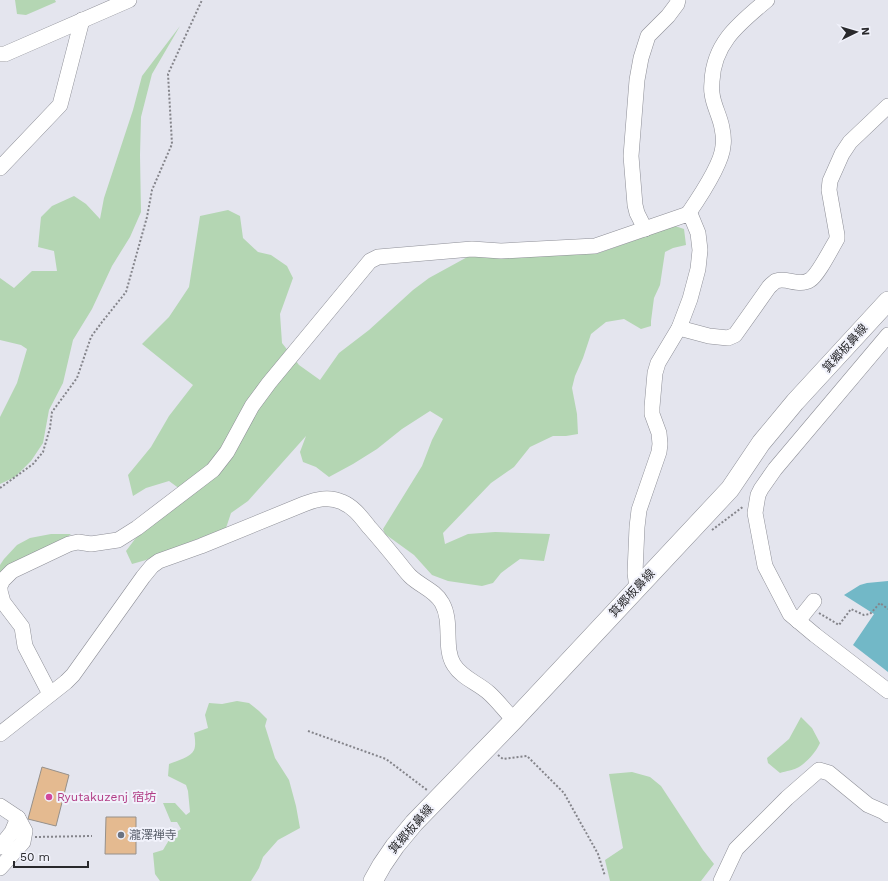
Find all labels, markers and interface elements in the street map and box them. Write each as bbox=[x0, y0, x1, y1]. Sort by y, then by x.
north arrow bbox=[836, 12, 876, 52]
text: N bbox=[859, 27, 872, 36]
street label: 箕郷板鼻線 bbox=[820, 321, 870, 375]
street label: 箕郷板鼻線 bbox=[606, 566, 658, 620]
place label: Ryutakuzenj 宿坊 bbox=[57, 790, 156, 804]
marker: Ryutakuzenj 宿坊 bbox=[44, 792, 54, 802]
street label: 箕郷板鼻線 bbox=[386, 802, 436, 856]
place label: 瀧澤禅寺 bbox=[129, 828, 177, 842]
marker: 瀧澤禅寺 bbox=[116, 830, 126, 840]
scale bar bbox=[14, 843, 88, 869]
text: 50 m bbox=[20, 850, 50, 864]

